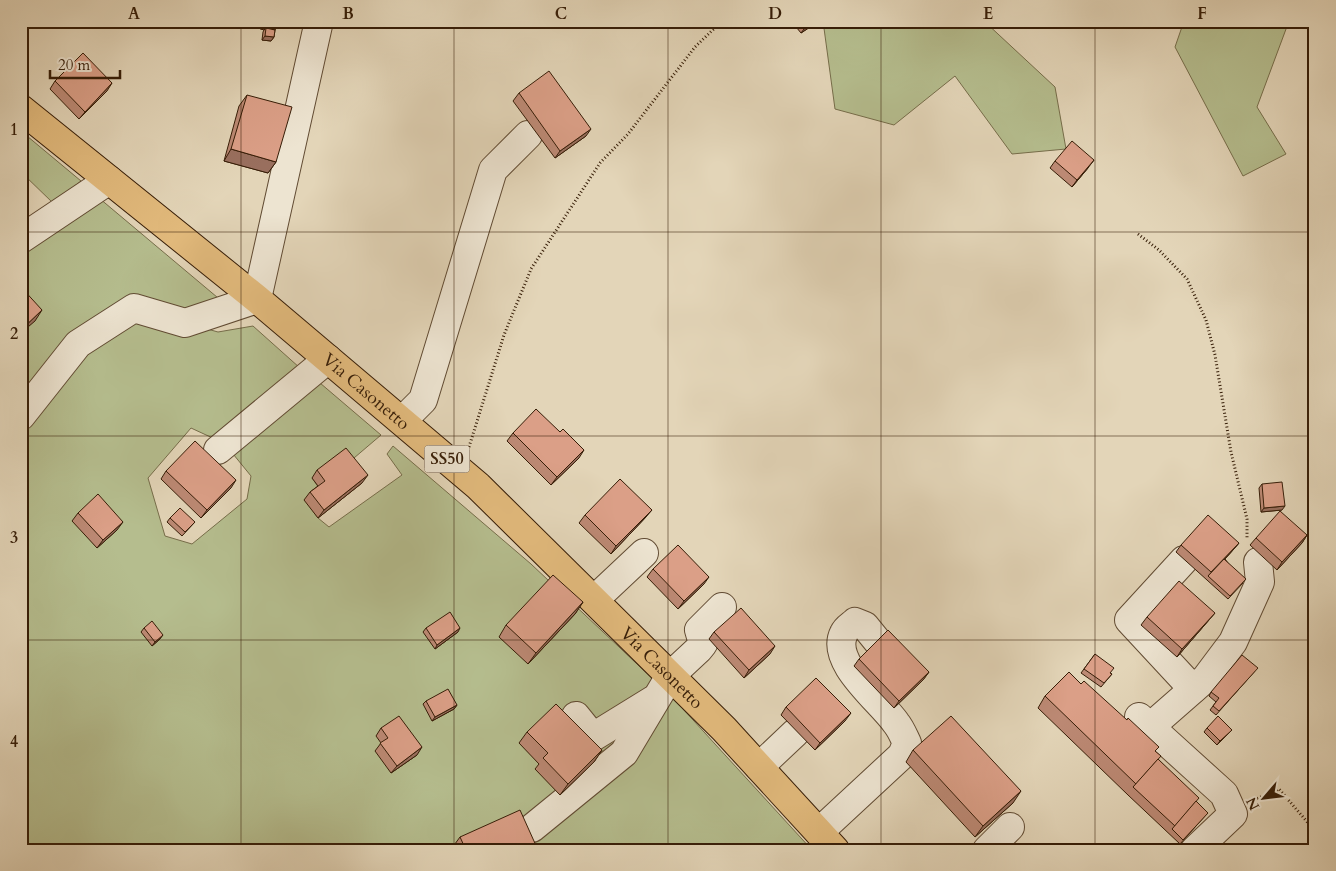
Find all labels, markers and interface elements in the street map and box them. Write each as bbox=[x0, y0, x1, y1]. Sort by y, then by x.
text: A bbox=[128, 3, 140, 25]
text: B bbox=[342, 3, 354, 25]
text: C bbox=[555, 3, 567, 25]
text: D bbox=[768, 3, 782, 25]
text: E bbox=[983, 3, 993, 25]
text: F bbox=[1197, 3, 1207, 25]
scale bar bbox=[50, 48, 120, 80]
text: 20 m bbox=[58, 55, 90, 75]
text: 1 bbox=[10, 119, 18, 141]
text: 2 bbox=[10, 323, 18, 345]
street label: Via Casonetto bbox=[317, 347, 416, 436]
road number: SS50 bbox=[424, 446, 470, 472]
text: 3 bbox=[10, 527, 18, 549]
street label: Via Casonetto bbox=[615, 621, 709, 715]
text: 4 bbox=[10, 731, 18, 753]
north arrow bbox=[1238, 774, 1288, 824]
text: N bbox=[1242, 794, 1264, 814]

